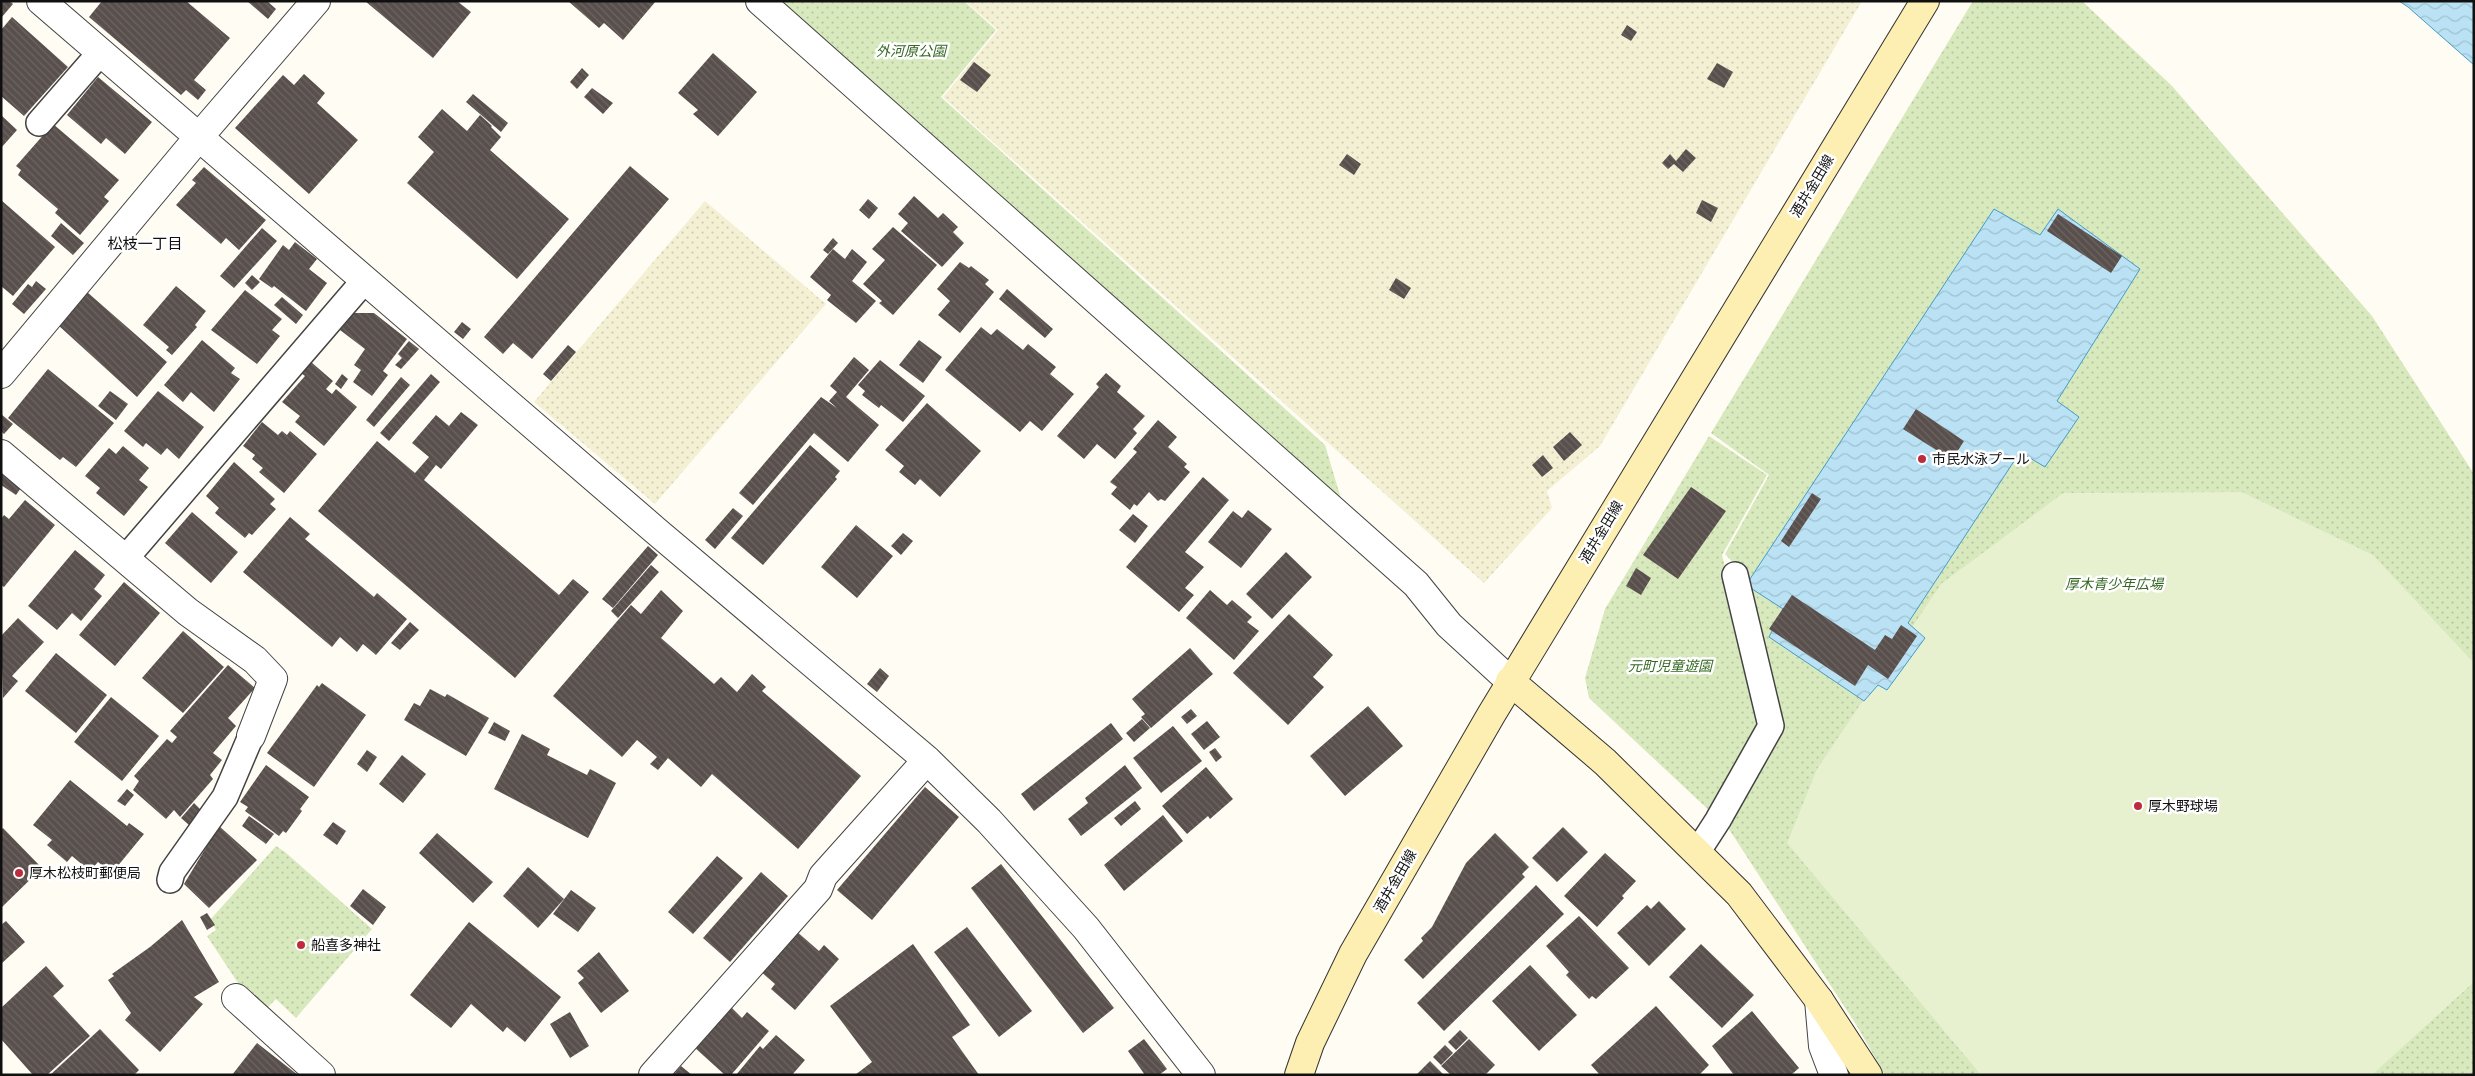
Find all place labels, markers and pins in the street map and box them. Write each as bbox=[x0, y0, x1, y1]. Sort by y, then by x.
place label: 市民水泳プール bbox=[1932, 451, 2030, 467]
marker: 市民水泳プール bbox=[1916, 453, 1928, 465]
place label: 厚木野球場 bbox=[2148, 798, 2218, 814]
marker: 厚木野球場 bbox=[2132, 800, 2144, 812]
place label: 厚木松枝町郵便局 bbox=[29, 865, 141, 881]
marker: 厚木松枝町郵便局 bbox=[13, 867, 25, 879]
place label: 船喜多神社 bbox=[311, 937, 381, 953]
marker: 船喜多神社 bbox=[295, 939, 307, 951]

